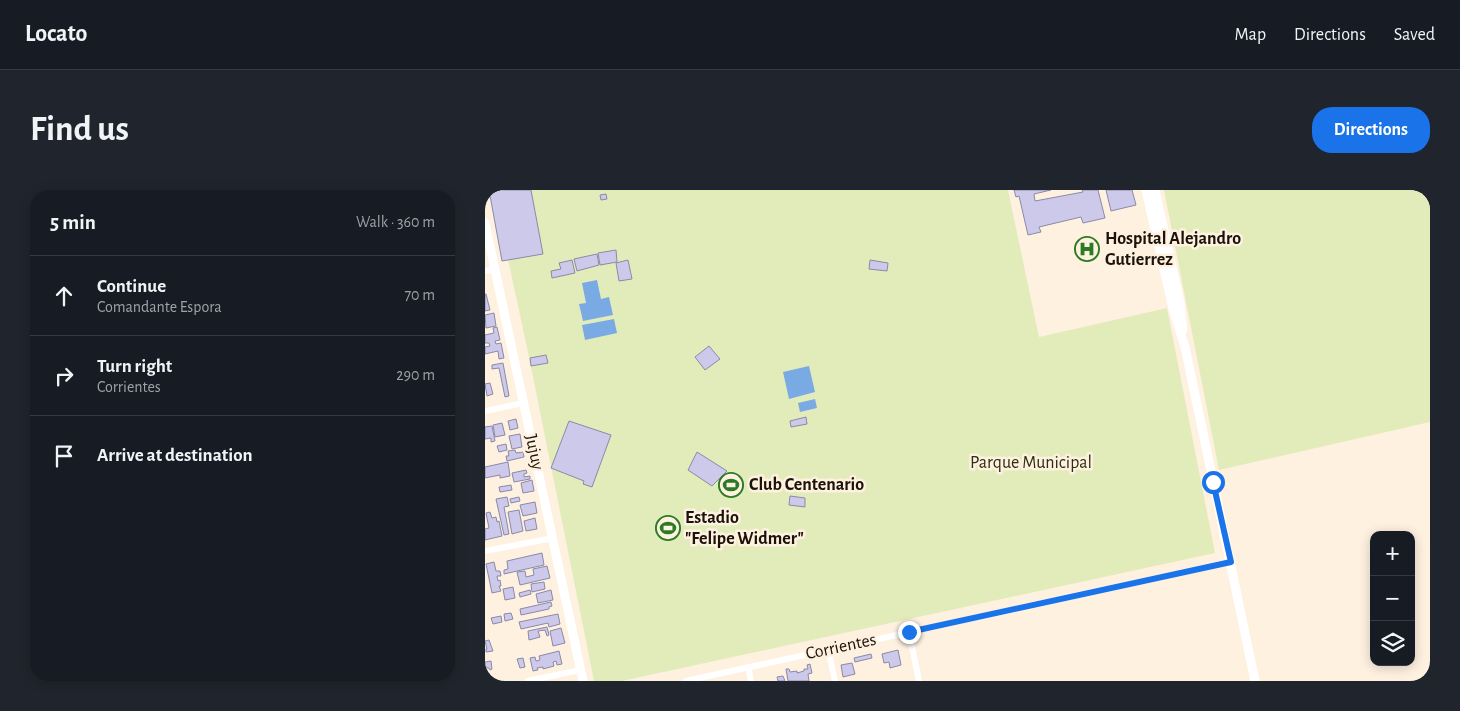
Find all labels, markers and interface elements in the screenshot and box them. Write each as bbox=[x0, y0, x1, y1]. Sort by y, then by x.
text: Locato bbox=[25, 22, 87, 46]
text: Map bbox=[1235, 26, 1266, 44]
text: Directions bbox=[1294, 26, 1366, 44]
text: Saved bbox=[1394, 26, 1435, 44]
button: Directions bbox=[1312, 107, 1430, 153]
text: Find us bbox=[30, 112, 129, 147]
text: 5 min bbox=[50, 212, 96, 233]
text: Walk · 360 m bbox=[356, 214, 435, 230]
place label: Hospital Alejandro Gutierrez bbox=[1105, 230, 1241, 269]
hospital icon: Hospital Alejandro Gutierrez bbox=[1074, 236, 1100, 262]
text: Continue bbox=[97, 277, 166, 296]
icon: ahead bbox=[50, 282, 78, 310]
text: 70 m bbox=[404, 287, 435, 303]
text: Comandante Espora bbox=[97, 299, 222, 315]
text: Turn right bbox=[97, 357, 172, 376]
icon: right bbox=[50, 362, 78, 390]
text: 290 m bbox=[396, 367, 435, 383]
text: Corrientes bbox=[97, 379, 161, 395]
street label: Jujuy bbox=[521, 433, 547, 472]
icon: arrive bbox=[50, 442, 78, 470]
text: Arrive at destination bbox=[97, 446, 253, 465]
park label: Parque Municipal bbox=[970, 454, 1092, 472]
route start bbox=[1202, 471, 1225, 494]
sports icon: Club Centenario bbox=[718, 472, 744, 498]
place label: Club Centenario bbox=[749, 476, 864, 494]
place label: Estadio "Felipe Widmer" bbox=[685, 509, 804, 548]
sports icon: Estadio "Felipe Widmer" bbox=[655, 515, 681, 541]
map controls bbox=[1370, 531, 1415, 666]
button: + bbox=[1370, 531, 1415, 576]
button: − bbox=[1370, 576, 1415, 621]
route end bbox=[898, 621, 921, 644]
button: layers bbox=[1370, 621, 1415, 666]
street label: Corrientes bbox=[804, 631, 878, 663]

